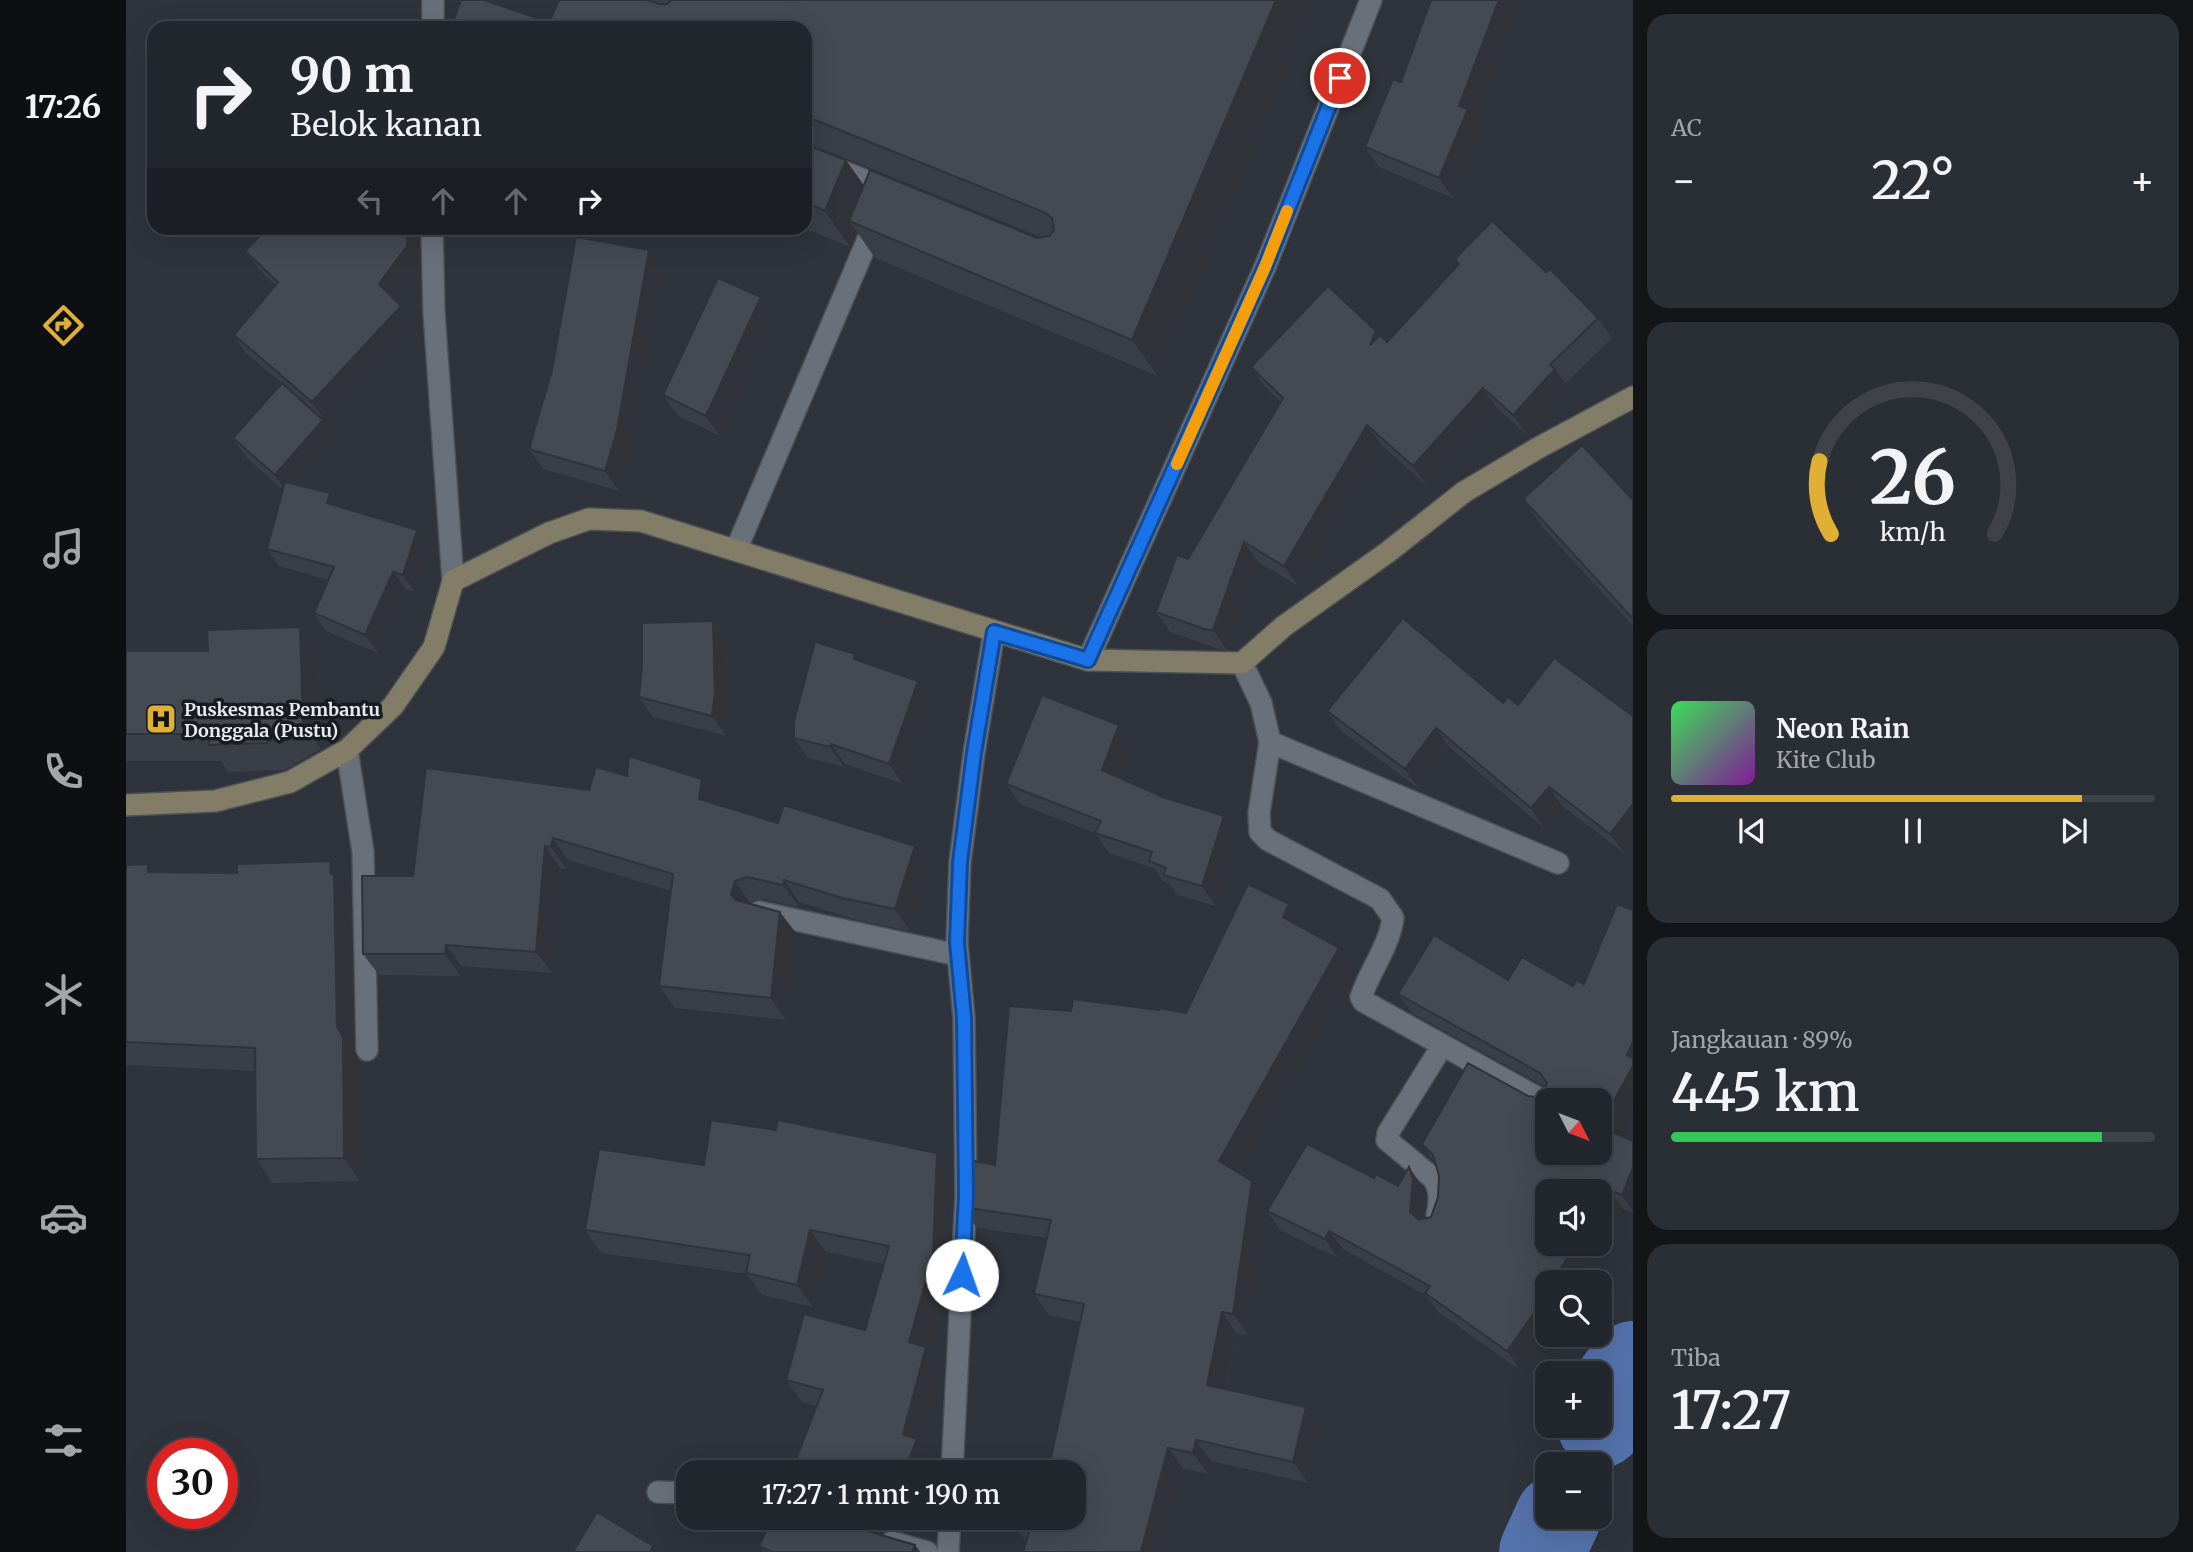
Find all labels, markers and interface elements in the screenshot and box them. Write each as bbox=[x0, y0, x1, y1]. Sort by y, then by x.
text: 90 m bbox=[290, 44, 414, 105]
pin bbox=[1310, 48, 1370, 108]
icon: right bbox=[175, 49, 266, 140]
icon: arrive bbox=[1321, 59, 1359, 97]
text: 17:26 bbox=[25, 87, 101, 127]
text: Belok kanan bbox=[290, 105, 482, 145]
text: AC bbox=[1671, 113, 1702, 142]
text: 22° bbox=[1871, 148, 1955, 213]
text: − bbox=[1671, 157, 1696, 204]
text: + bbox=[2130, 157, 2155, 204]
icon: left bbox=[351, 182, 389, 220]
icon: ahead bbox=[424, 182, 462, 220]
icon: ahead bbox=[497, 182, 535, 220]
icon: right bbox=[570, 182, 608, 220]
icon: directions bbox=[39, 301, 88, 350]
text: 26 bbox=[1870, 433, 1956, 525]
text: km/h bbox=[1880, 516, 1946, 548]
icon: music bbox=[39, 524, 88, 573]
place label: Puskesmas Pembantu Donggala (Pustu) bbox=[184, 698, 380, 742]
hospital icon: Puskesmas Pembantu Donggala (Pustu) bbox=[144, 702, 178, 736]
text: Neon Rain bbox=[1776, 712, 1910, 745]
text: Kite Club bbox=[1776, 745, 1875, 774]
icon: phone bbox=[39, 747, 88, 796]
icon: previous bbox=[1733, 812, 1771, 850]
icon: pause bbox=[1894, 812, 1932, 850]
icon: next bbox=[2055, 812, 2093, 850]
icon: climate bbox=[39, 970, 88, 1019]
text: Jangkauan · 89% bbox=[1671, 1025, 1853, 1054]
text: 445 km bbox=[1671, 1060, 1860, 1125]
north arrow bbox=[1535, 1088, 1612, 1166]
map controls bbox=[1535, 1088, 1612, 1529]
button: sound bbox=[1535, 1179, 1612, 1256]
icon: car bbox=[39, 1193, 88, 1242]
position arrow bbox=[925, 1238, 999, 1312]
button: search bbox=[1535, 1270, 1612, 1347]
text: Tiba bbox=[1671, 1343, 1721, 1372]
button: + bbox=[1535, 1361, 1612, 1438]
text: 17:27 bbox=[1671, 1378, 1791, 1443]
icon: filters bbox=[39, 1416, 88, 1465]
speed limit sign: 30 bbox=[147, 1438, 238, 1529]
button: − bbox=[1535, 1452, 1612, 1529]
text: 17:27 · 1 mnt · 190 m bbox=[762, 1478, 1000, 1511]

